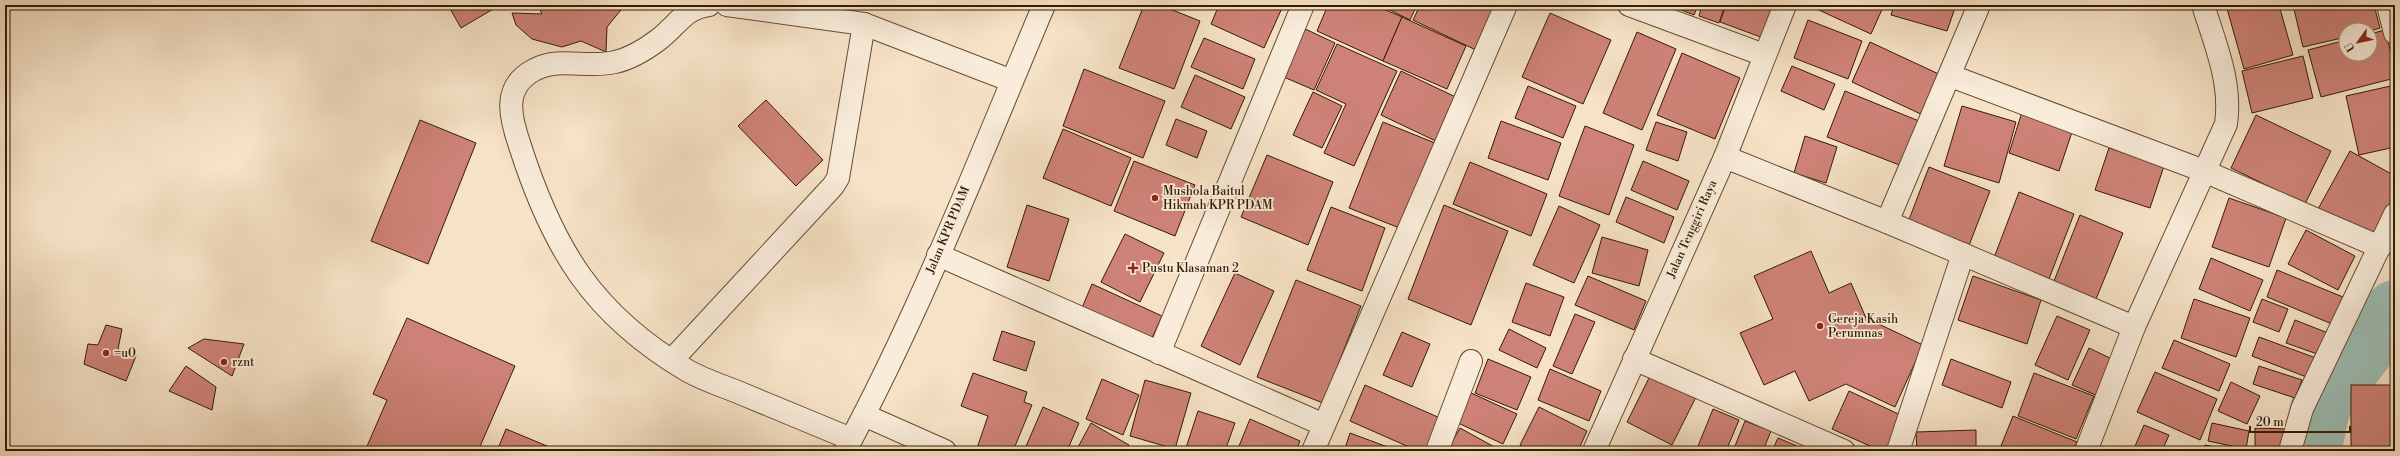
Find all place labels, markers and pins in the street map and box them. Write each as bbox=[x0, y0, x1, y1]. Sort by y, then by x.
place label: Mushola Baitul Hikmah KPR PDAM bbox=[1163, 184, 1273, 213]
marker: Mushola Baitul Hikmah KPR PDAM bbox=[1150, 193, 1160, 203]
place label: Pustu Klasaman 2 bbox=[1142, 261, 1239, 276]
marker: Pustu Klasaman 2 bbox=[1127, 262, 1139, 274]
place label: Gereja Kasih Perumnas bbox=[1828, 312, 1898, 341]
marker: Gereja Kasih Perumnas bbox=[1815, 321, 1825, 331]
place label: =u0 bbox=[114, 346, 136, 361]
marker: =u0 bbox=[101, 348, 111, 358]
place label: rznt bbox=[232, 355, 255, 370]
marker: rznt bbox=[219, 357, 229, 367]

